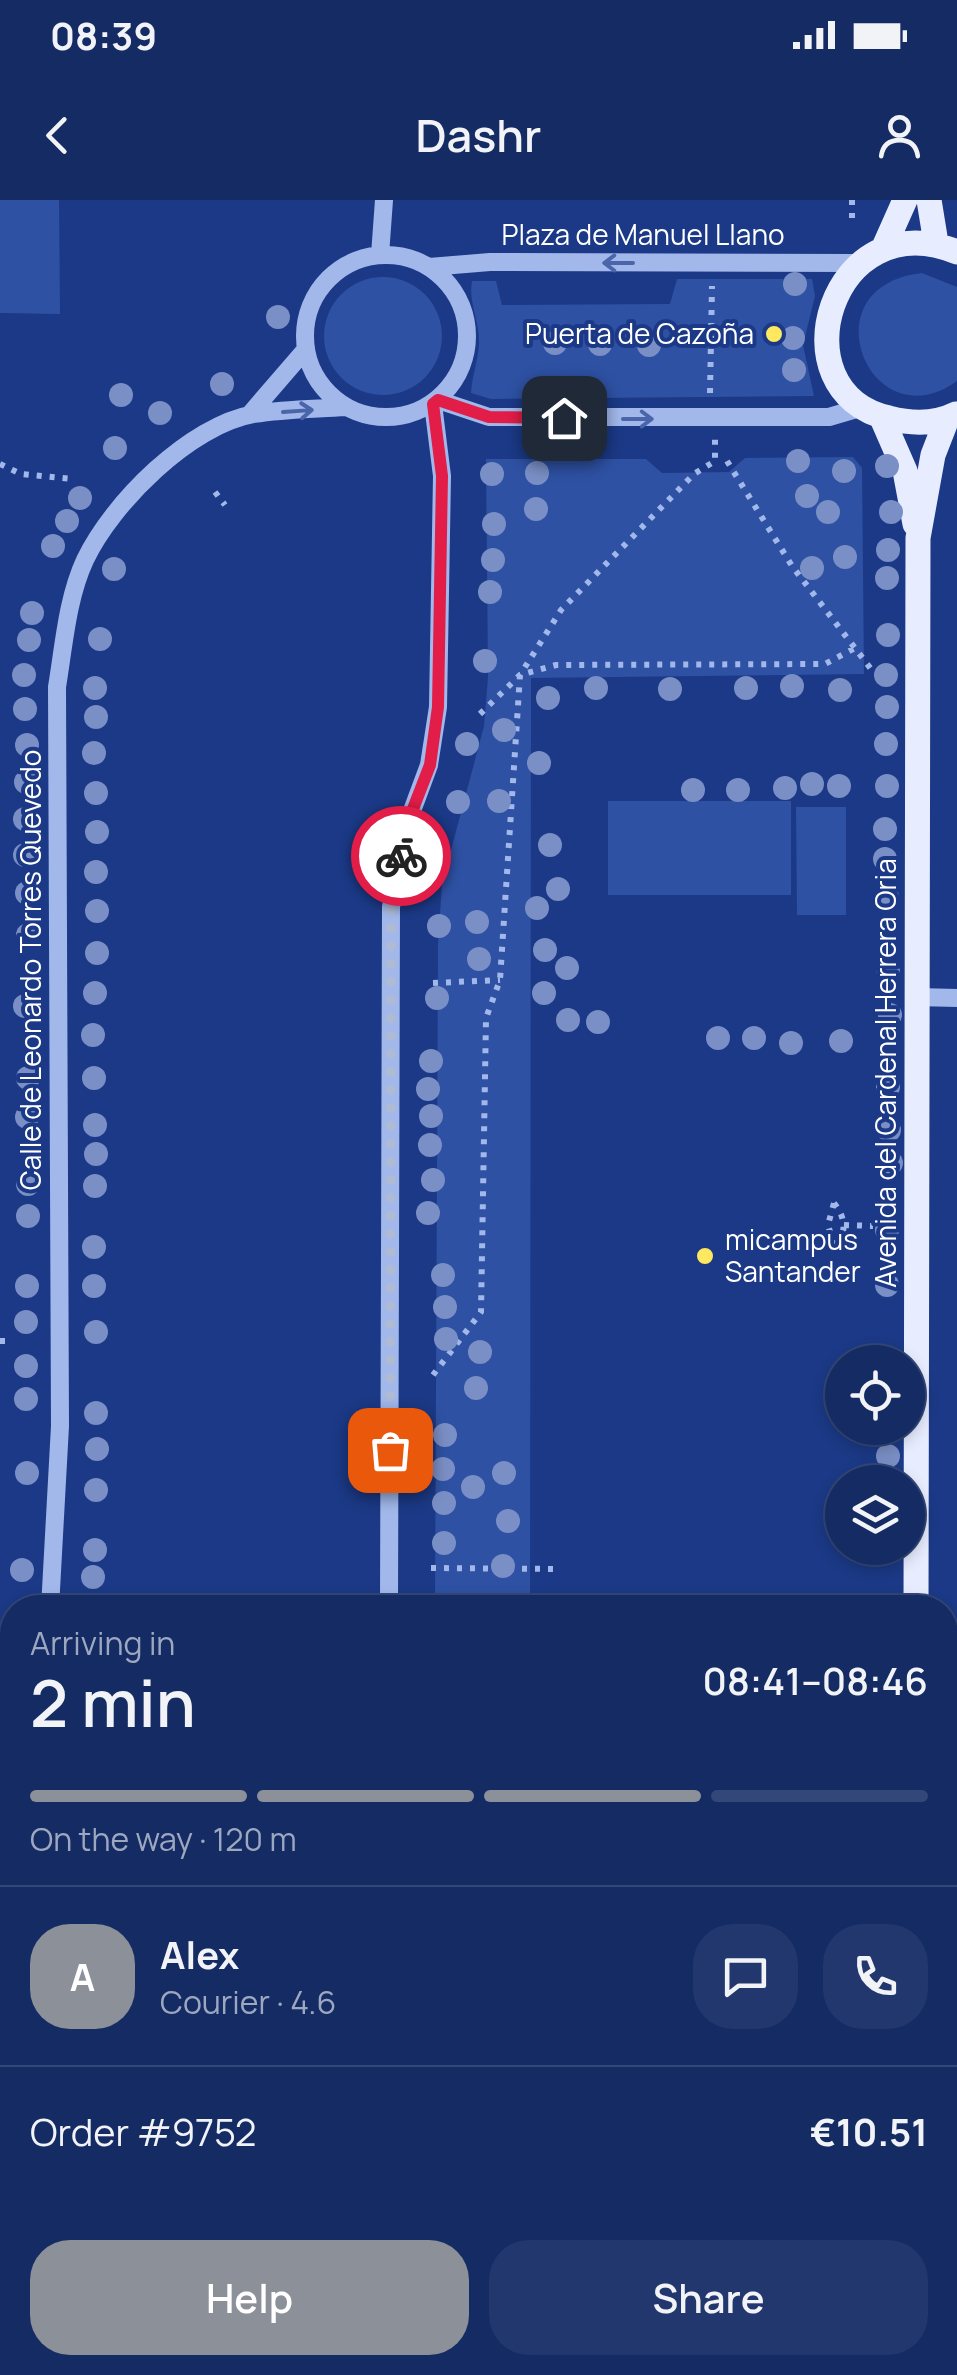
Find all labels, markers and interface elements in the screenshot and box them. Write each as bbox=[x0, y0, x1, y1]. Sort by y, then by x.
text: 08:39 bbox=[50, 9, 157, 61]
text: Dashr bbox=[416, 104, 541, 166]
icon: back bbox=[30, 108, 85, 163]
icon: person bbox=[872, 108, 927, 163]
street label: Plaza de Manuel Llano bbox=[501, 215, 785, 253]
one-way arrow bbox=[603, 254, 636, 272]
place label: Puerta de Cazoña bbox=[525, 314, 754, 352]
marker: Puerta de Cazoña bbox=[763, 323, 785, 345]
pin bbox=[522, 376, 607, 461]
icon: home bbox=[537, 391, 592, 446]
one-way arrow bbox=[281, 401, 313, 420]
one-way arrow bbox=[620, 410, 653, 428]
street label: Calle de Leonardo Torres Quevedo bbox=[11, 750, 49, 1190]
courier bbox=[351, 806, 451, 906]
icon: bike bbox=[374, 829, 429, 884]
street label: Avenida del Cardenal Herrera Oria bbox=[866, 858, 904, 1288]
place label: micampus Santander bbox=[725, 1220, 861, 1290]
marker: micampus Santander bbox=[694, 1245, 716, 1267]
map controls bbox=[825, 1345, 925, 1565]
button: locate bbox=[825, 1345, 925, 1445]
pin bbox=[348, 1408, 433, 1493]
icon: bag bbox=[363, 1423, 418, 1478]
button: layers bbox=[825, 1465, 925, 1565]
text: Arriving in bbox=[30, 1621, 175, 1665]
text: 08:41–08:46 bbox=[703, 1654, 928, 1706]
text: 2 min bbox=[30, 1658, 196, 1747]
text: On the way · 120 m bbox=[30, 1817, 297, 1861]
button: chat bbox=[693, 1924, 798, 2029]
button: phone bbox=[823, 1924, 928, 2029]
text: Alex bbox=[160, 1928, 239, 1980]
text: A bbox=[70, 1950, 95, 2002]
text: Courier · 4.6 bbox=[160, 1980, 336, 2024]
text: Order #9752 bbox=[30, 2105, 257, 2157]
text: €10.51 bbox=[810, 2105, 928, 2157]
button: Help bbox=[30, 2240, 469, 2355]
button: Share bbox=[489, 2240, 928, 2355]

